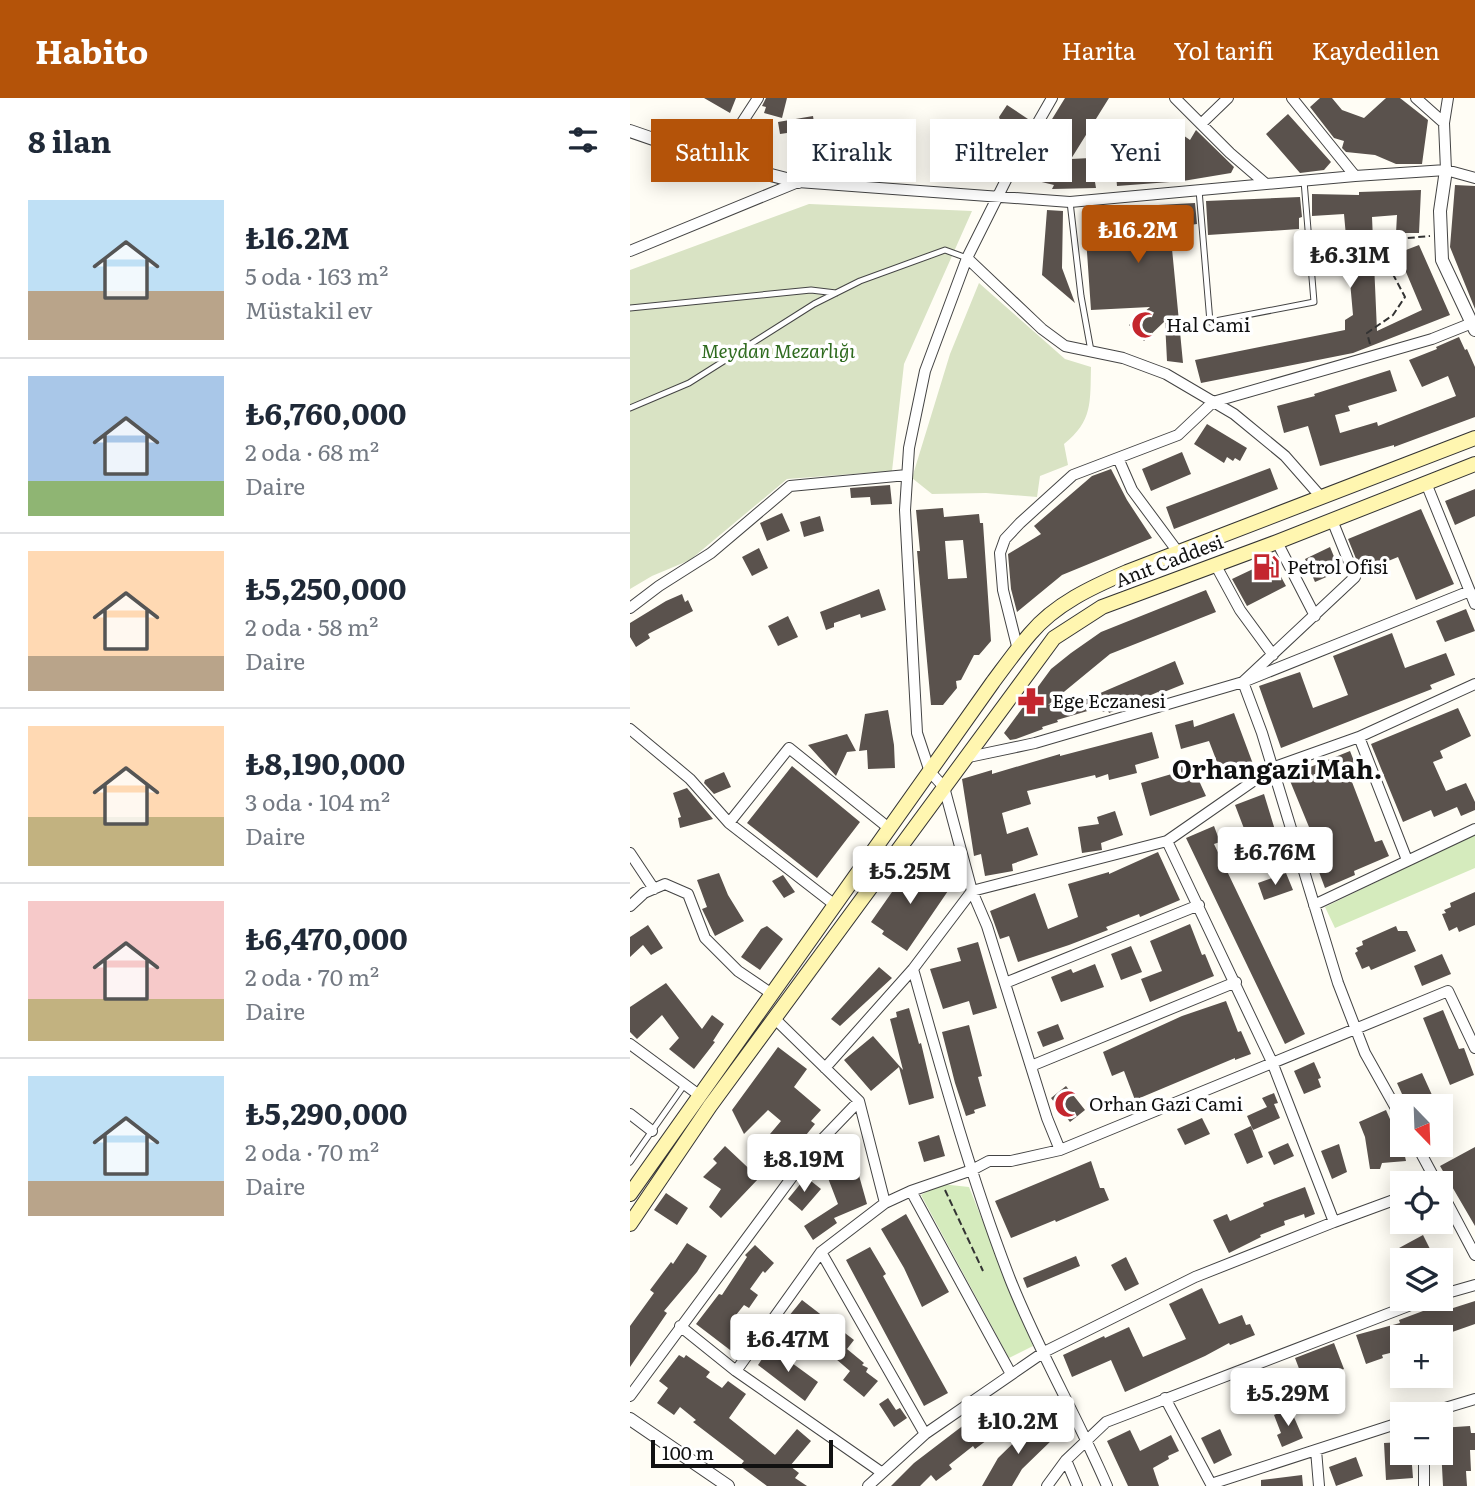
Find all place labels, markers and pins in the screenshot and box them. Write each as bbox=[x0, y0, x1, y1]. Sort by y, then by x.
pin: ₺16.2M bbox=[1081, 206, 1195, 265]
pin: ₺6.31M bbox=[1293, 230, 1407, 290]
mosque icon: Hal Cami bbox=[1130, 310, 1160, 340]
place label: Hal Cami bbox=[1166, 310, 1250, 338]
fuel station icon: Petrol Ofisi bbox=[1251, 552, 1281, 582]
place label: Petrol Ofisi bbox=[1287, 552, 1388, 580]
pharmacy icon: Ege Eczanesi bbox=[1016, 686, 1046, 716]
place label: Ege Eczanesi bbox=[1052, 686, 1166, 714]
pin: ₺6.76M bbox=[1218, 828, 1332, 887]
pin: ₺5.25M bbox=[853, 846, 967, 906]
mosque icon: Orhan Gazi Cami bbox=[1053, 1089, 1083, 1119]
place label: Orhan Gazi Cami bbox=[1089, 1089, 1243, 1117]
pin: ₺8.19M bbox=[747, 1134, 861, 1194]
pin: ₺6.47M bbox=[731, 1314, 845, 1374]
pin: ₺5.29M bbox=[1231, 1368, 1345, 1428]
pin: ₺10.2M bbox=[961, 1396, 1075, 1456]

